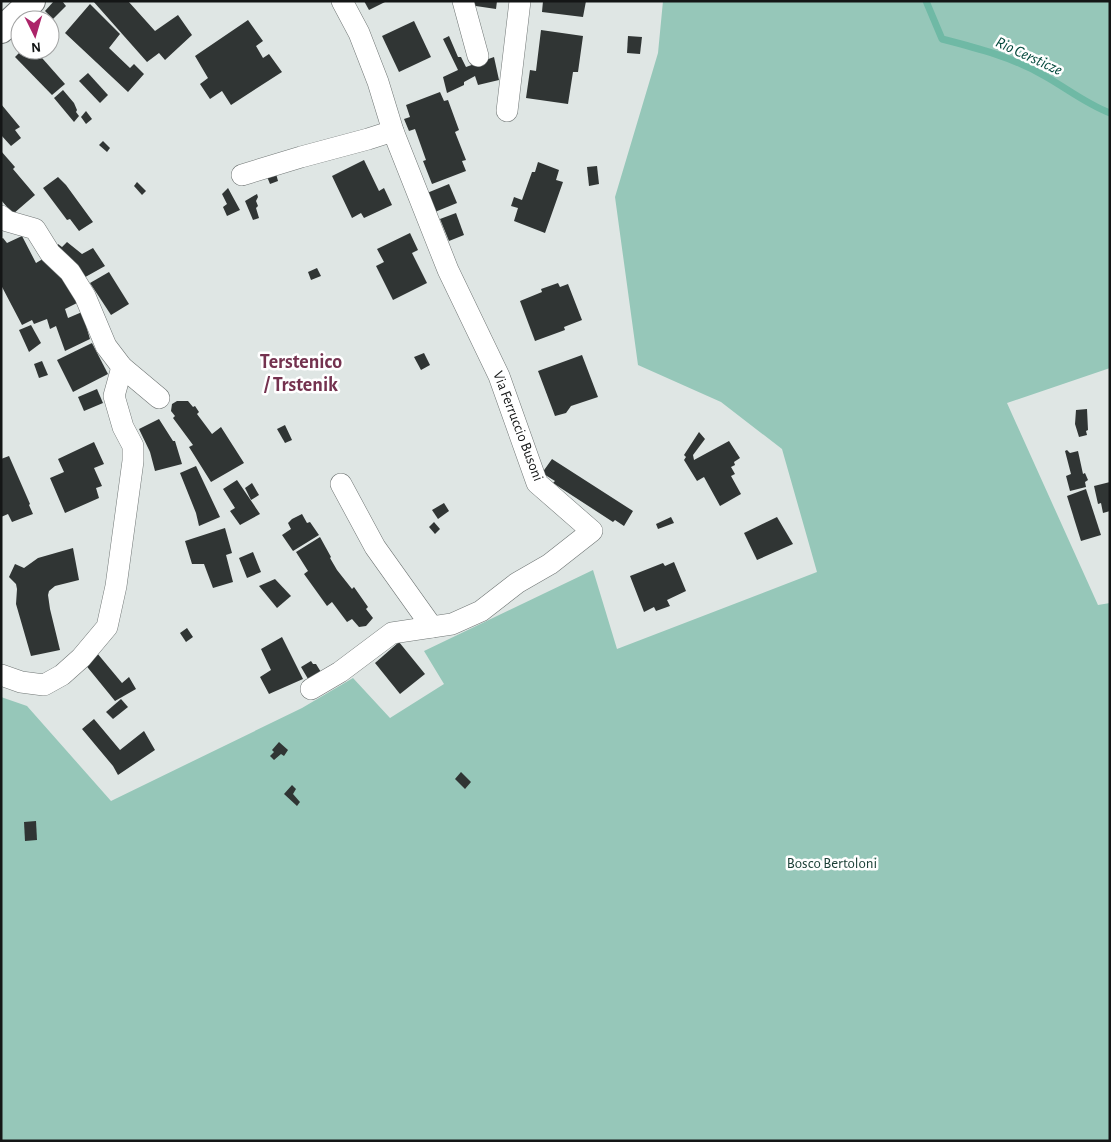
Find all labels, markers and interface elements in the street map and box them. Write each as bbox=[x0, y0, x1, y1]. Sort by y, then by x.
north arrow bbox=[10, 10, 60, 60]
water label: Rio Cersticze bbox=[993, 34, 1065, 78]
text: N bbox=[31, 40, 42, 54]
district label: Terstenico / Trstenik bbox=[260, 352, 342, 395]
street label: Via Ferruccio Busoni bbox=[490, 369, 546, 483]
park label: Bosco Bertoloni bbox=[787, 856, 877, 871]

